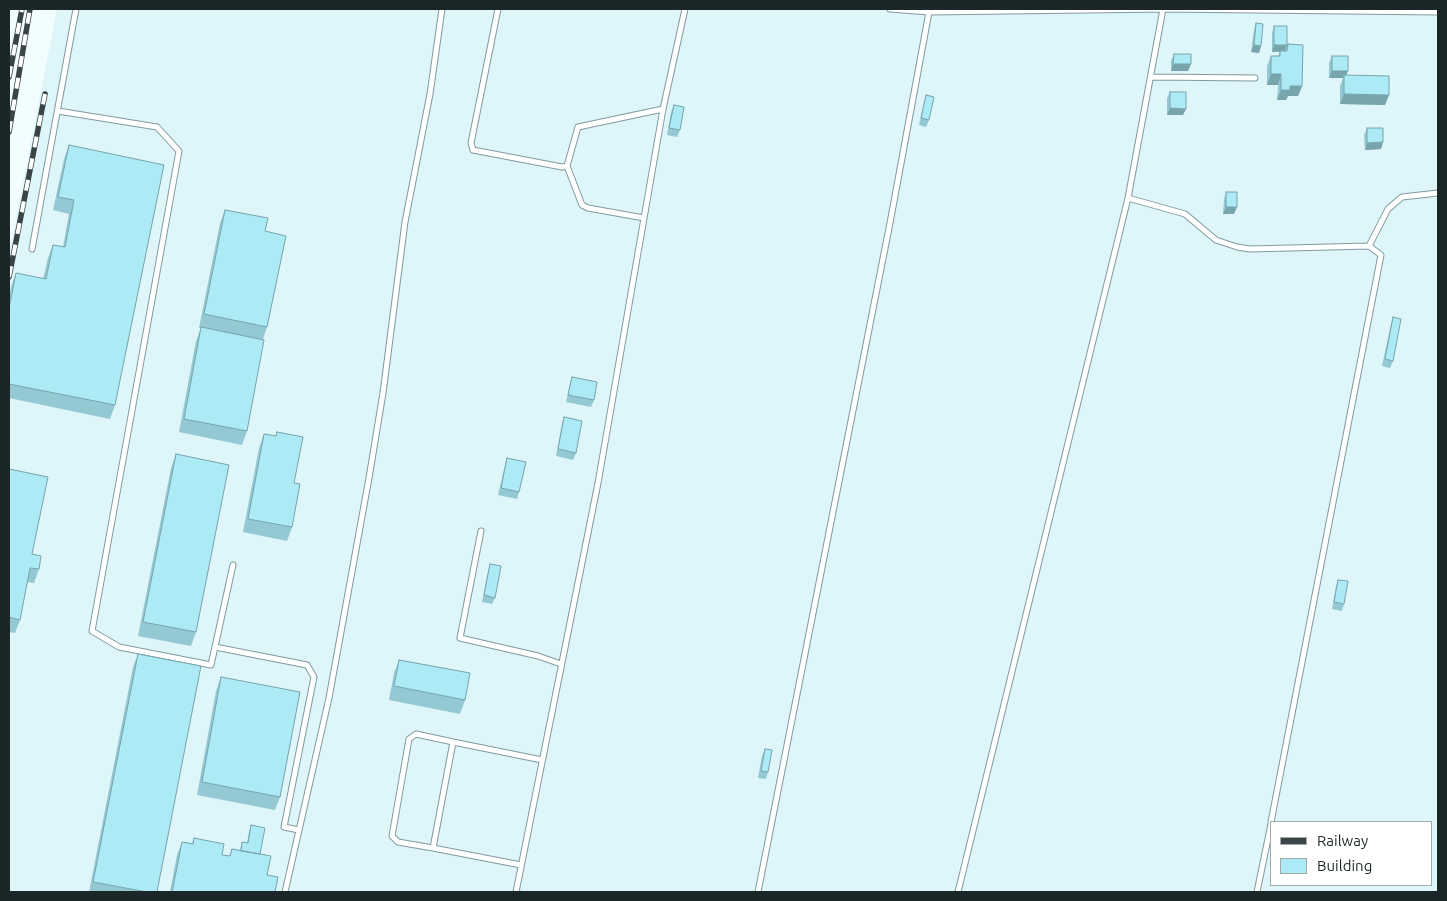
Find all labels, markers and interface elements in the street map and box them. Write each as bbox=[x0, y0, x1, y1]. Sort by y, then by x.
legend bbox=[1270, 821, 1432, 886]
text: Railway bbox=[1317, 832, 1368, 849]
text: Building bbox=[1317, 857, 1372, 874]

